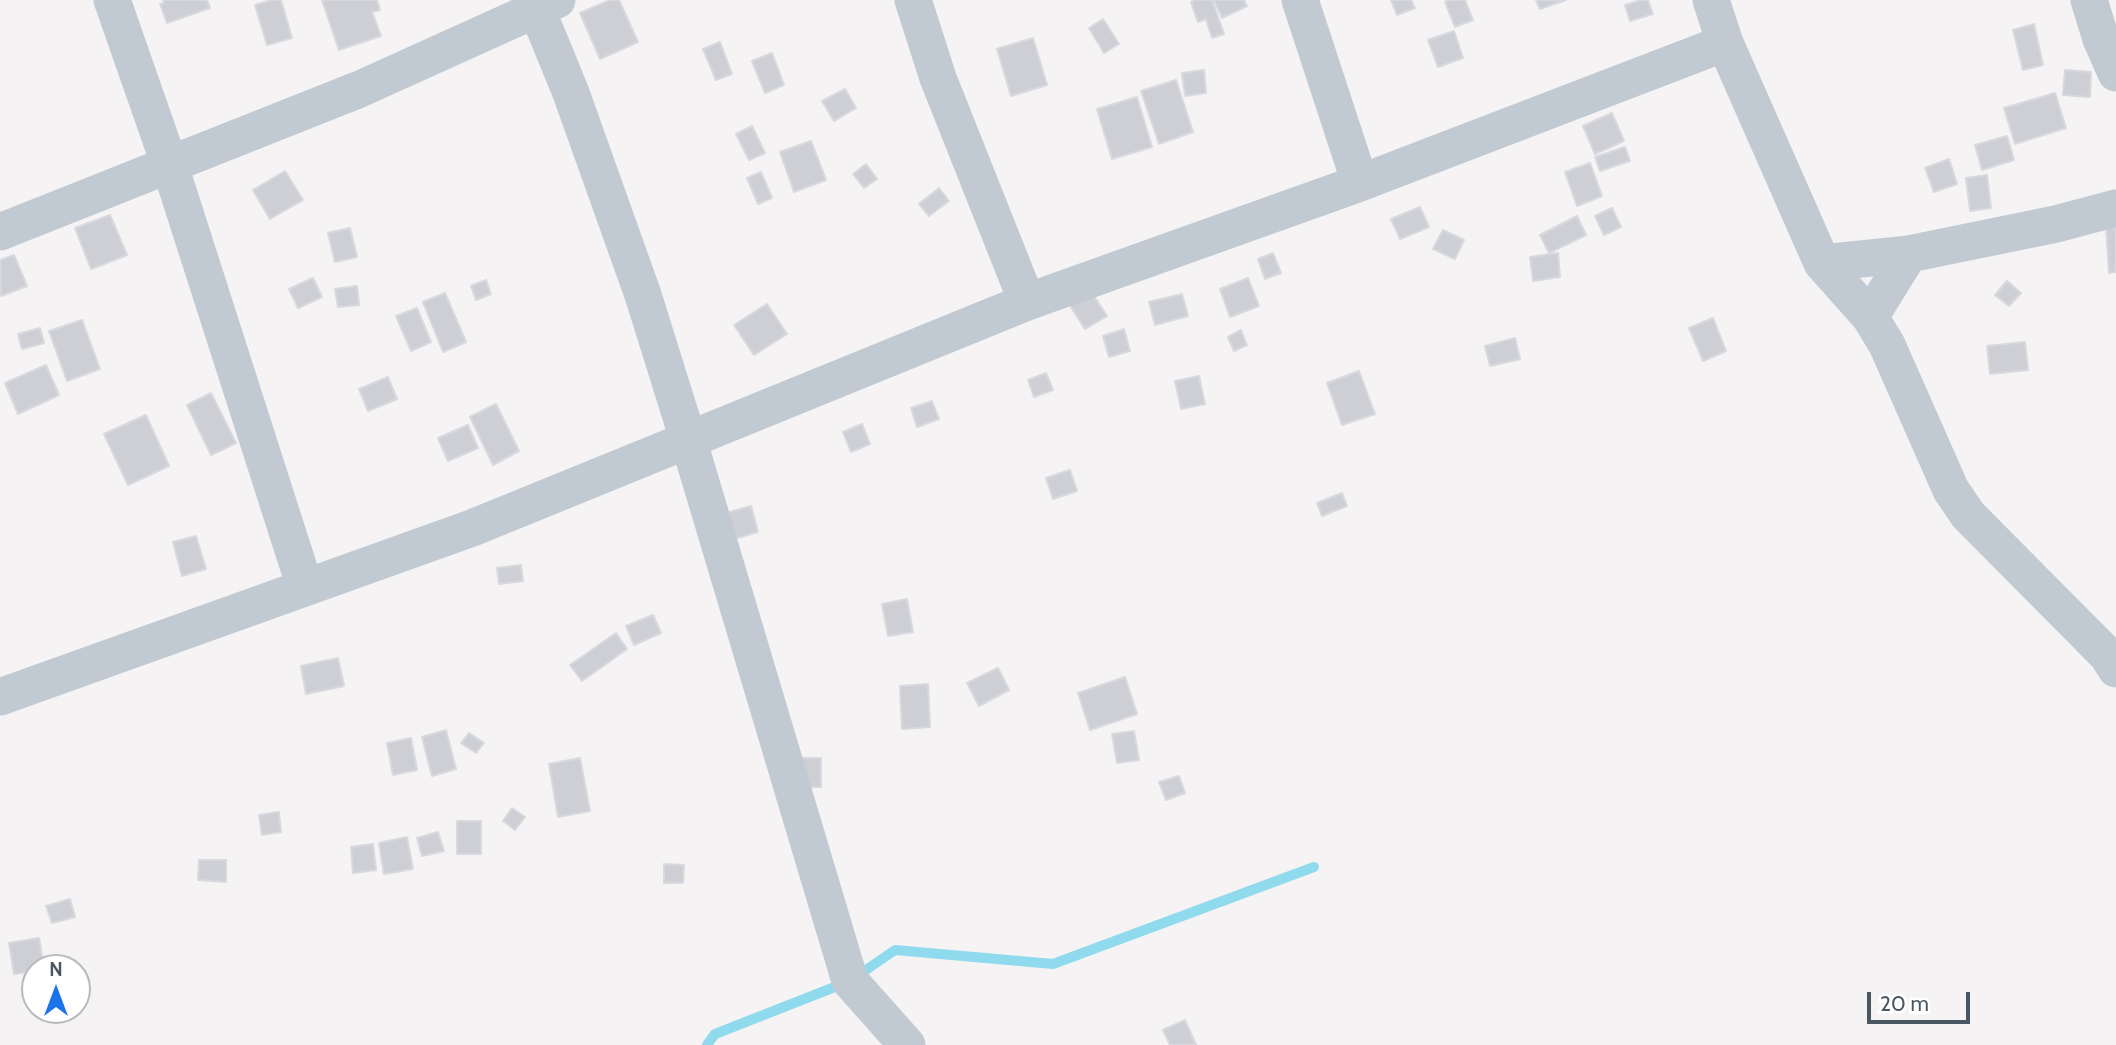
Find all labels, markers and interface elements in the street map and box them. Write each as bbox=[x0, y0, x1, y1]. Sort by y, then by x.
north arrow bbox=[21, 954, 91, 1024]
text: N bbox=[49, 958, 63, 981]
scale bar bbox=[1871, 978, 1974, 1022]
text: 20 m bbox=[1880, 991, 1929, 1016]

